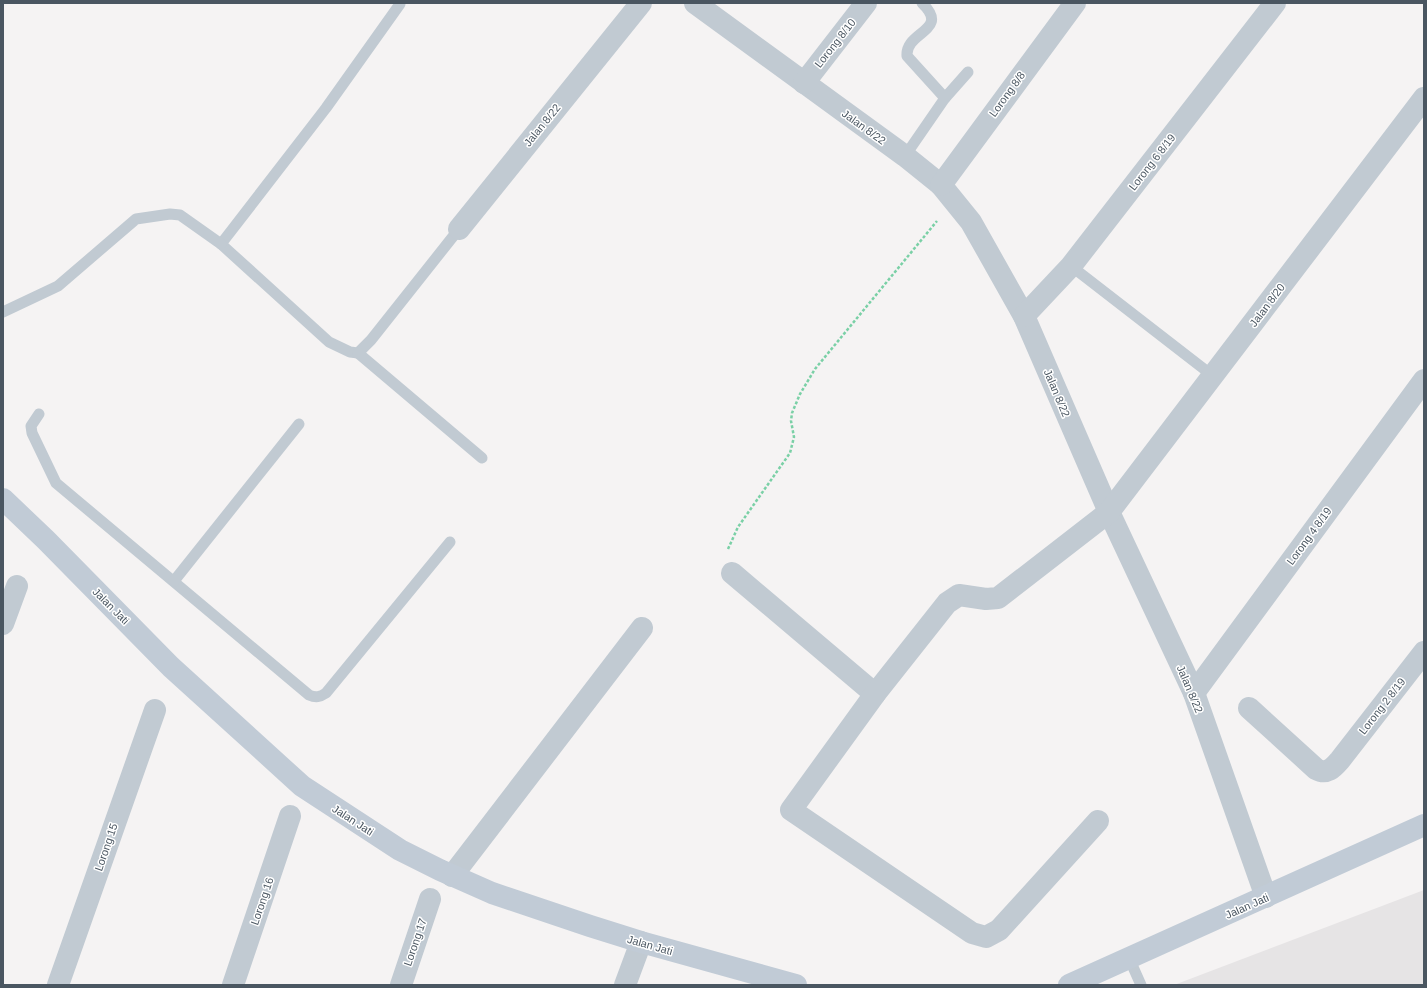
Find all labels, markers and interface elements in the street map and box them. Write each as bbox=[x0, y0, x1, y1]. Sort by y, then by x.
street label: Lorong 8/10 bbox=[812, 16, 858, 70]
street label: Lorong 8/8 bbox=[987, 69, 1027, 119]
street label: Jalan 8/22 bbox=[521, 101, 563, 149]
street label: Jalan 8/22 bbox=[840, 107, 888, 147]
street label: Lorong 6 8/19 bbox=[1126, 132, 1178, 192]
street label: Jalan 8/20 bbox=[1247, 281, 1287, 329]
street label: Jalan 8/22 bbox=[1042, 367, 1072, 419]
street label: Lorong 4 8/19 bbox=[1284, 505, 1334, 567]
street label: Jalan Jati bbox=[90, 585, 132, 627]
street label: Jalan 8/22 bbox=[1175, 663, 1205, 715]
street label: Lorong 2 8/19 bbox=[1356, 676, 1408, 736]
street label: Jalan Jati bbox=[330, 802, 376, 838]
street label: Lorong 15 bbox=[92, 822, 120, 872]
street label: Lorong 16 bbox=[248, 876, 276, 926]
street label: Jalan Jati bbox=[1223, 891, 1271, 921]
street label: Lorong 17 bbox=[401, 917, 429, 967]
street label: Jalan Jati bbox=[626, 933, 674, 957]

